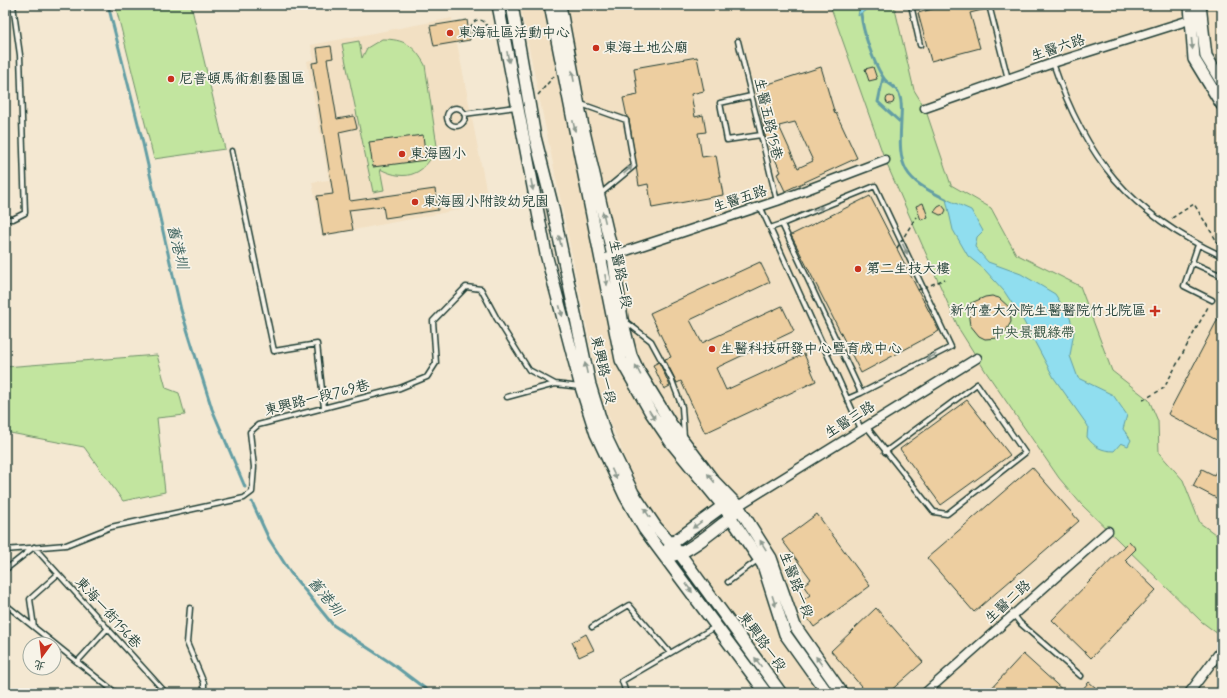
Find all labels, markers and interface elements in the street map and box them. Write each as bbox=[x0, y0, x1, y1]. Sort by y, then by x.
place label: 東海社區活動中心 bbox=[458, 24, 570, 42]
marker: 東海社區活動中心 bbox=[445, 28, 455, 38]
street label: 生醫六路 bbox=[1029, 31, 1087, 65]
one-way arrow bbox=[1189, 38, 1196, 50]
place label: 東海土地公廟 bbox=[604, 39, 688, 57]
marker: 東海土地公廟 bbox=[591, 43, 601, 53]
one-way arrow bbox=[505, 51, 511, 63]
place label: 尼普頓馬術創藝園區 bbox=[179, 70, 305, 88]
one-way arrow bbox=[569, 70, 575, 82]
marker: 尼普頓馬術創藝園區 bbox=[166, 74, 176, 84]
street label: 生醫五路15巷 bbox=[750, 76, 786, 163]
one-way arrow bbox=[571, 119, 577, 132]
place label: 東海國小 bbox=[410, 145, 466, 163]
marker: 東海國小 bbox=[397, 149, 407, 159]
one-way arrow bbox=[623, 165, 633, 175]
one-way arrow bbox=[529, 179, 535, 191]
street label: 生醫五路 bbox=[711, 182, 769, 216]
place label: 東海國小附設幼兒園 bbox=[423, 193, 549, 211]
marker: 東海國小附設幼兒園 bbox=[410, 197, 420, 207]
one-way arrow bbox=[813, 205, 825, 211]
one-way arrow bbox=[601, 210, 607, 223]
water label: 舊港圳 bbox=[162, 223, 193, 273]
one-way arrow bbox=[556, 235, 562, 247]
street label: 生醫路二段 bbox=[604, 238, 636, 310]
one-way arrow bbox=[902, 243, 908, 254]
place label: 第二生技大樓 bbox=[866, 260, 950, 278]
marker: 第二生技大樓 bbox=[853, 264, 863, 274]
one-way arrow bbox=[603, 274, 609, 286]
place label: 新竹臺大分院生醫醫院竹北院區 bbox=[950, 302, 1146, 320]
marker: 新竹臺大分院生醫醫院竹北院區 bbox=[1149, 305, 1161, 317]
one-way arrow bbox=[558, 306, 564, 318]
park label: 中央景觀綠帶 bbox=[991, 324, 1075, 342]
street label: 東興路一段 bbox=[586, 334, 620, 406]
place label: 生醫科技研發中心暨育成中心 bbox=[720, 340, 902, 358]
marker: 生醫科技研發中心暨育成中心 bbox=[707, 344, 717, 354]
one-way arrow bbox=[926, 353, 937, 360]
one-way arrow bbox=[583, 362, 589, 375]
one-way arrow bbox=[635, 364, 642, 376]
street label: 東興路一段769巷 bbox=[263, 376, 372, 420]
street label: 生醫三路 bbox=[821, 398, 879, 442]
one-way arrow bbox=[648, 410, 656, 420]
one-way arrow bbox=[611, 469, 617, 480]
one-way arrow bbox=[707, 472, 716, 483]
one-way arrow bbox=[643, 508, 651, 518]
one-way arrow bbox=[692, 521, 702, 529]
one-way arrow bbox=[759, 540, 767, 550]
street label: 生醫路一段 bbox=[775, 549, 817, 621]
street label: 東海一街156巷 bbox=[71, 573, 146, 653]
water label: 舊港圳 bbox=[303, 573, 348, 622]
street label: 生醫二路 bbox=[981, 577, 1035, 627]
one-way arrow bbox=[684, 582, 693, 593]
one-way arrow bbox=[771, 596, 777, 608]
street label: 東興路一段 bbox=[734, 608, 790, 676]
north arrow bbox=[22, 636, 62, 676]
one-way arrow bbox=[754, 656, 762, 667]
one-way arrow bbox=[815, 656, 823, 666]
text: 北 bbox=[33, 657, 47, 673]

